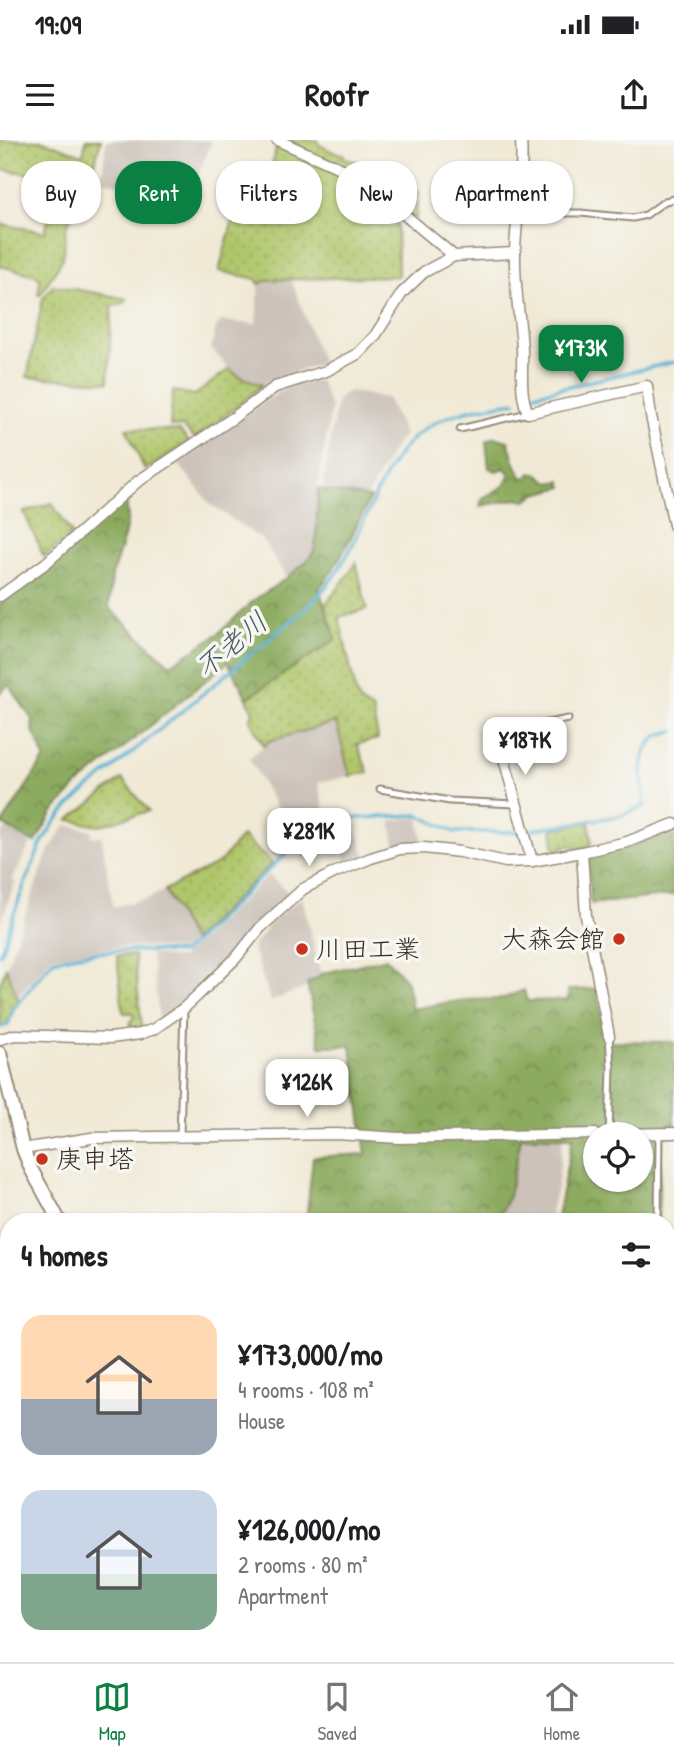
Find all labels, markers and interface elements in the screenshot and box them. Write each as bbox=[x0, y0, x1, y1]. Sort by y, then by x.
text: 19:09 bbox=[35, 7, 81, 42]
text: Roofr bbox=[305, 73, 369, 116]
icon: menu bbox=[21, 76, 59, 114]
icon: share bbox=[615, 76, 653, 114]
chip: Buy bbox=[21, 161, 101, 224]
chip: Rent bbox=[115, 161, 202, 224]
chip: Filters bbox=[216, 161, 322, 224]
chip: New bbox=[336, 161, 417, 224]
chip: Apartment bbox=[431, 161, 573, 224]
pin: ¥173K bbox=[532, 326, 630, 385]
text: ¥173K bbox=[555, 332, 607, 363]
water label: 不老川 bbox=[187, 602, 275, 686]
pin: ¥187K bbox=[476, 718, 574, 777]
text: ¥187K bbox=[499, 724, 551, 755]
pin: ¥281K bbox=[260, 808, 358, 868]
text: ¥281K bbox=[283, 815, 335, 846]
place label: 大森会館 bbox=[501, 921, 605, 956]
place label: 川田工業 bbox=[316, 931, 420, 966]
marker: 大森会館 bbox=[611, 931, 627, 947]
marker: 川田工業 bbox=[294, 941, 310, 957]
pin: ¥126K bbox=[258, 1060, 356, 1119]
text: ¥126K bbox=[282, 1066, 333, 1097]
map controls bbox=[583, 1122, 653, 1192]
button: locate bbox=[583, 1122, 653, 1192]
place label: 庚申塔 bbox=[56, 1141, 134, 1176]
marker: 庚申塔 bbox=[34, 1151, 50, 1167]
text: 4 homes bbox=[21, 1235, 108, 1275]
icon: filters bbox=[617, 1236, 655, 1274]
text: ¥173,000/mo bbox=[238, 1334, 383, 1374]
icon: home bbox=[77, 1343, 161, 1427]
text: 4 rooms · 108 m² bbox=[238, 1374, 374, 1405]
text: House bbox=[238, 1405, 285, 1436]
text: ¥126,000/mo bbox=[238, 1509, 380, 1549]
icon: home bbox=[77, 1518, 161, 1602]
text: 2 rooms · 80 m² bbox=[238, 1549, 368, 1580]
text: Apartment bbox=[238, 1580, 328, 1611]
tab: Map bbox=[93, 1678, 131, 1746]
tab: Saved bbox=[318, 1678, 356, 1746]
tab: Home bbox=[543, 1678, 581, 1746]

